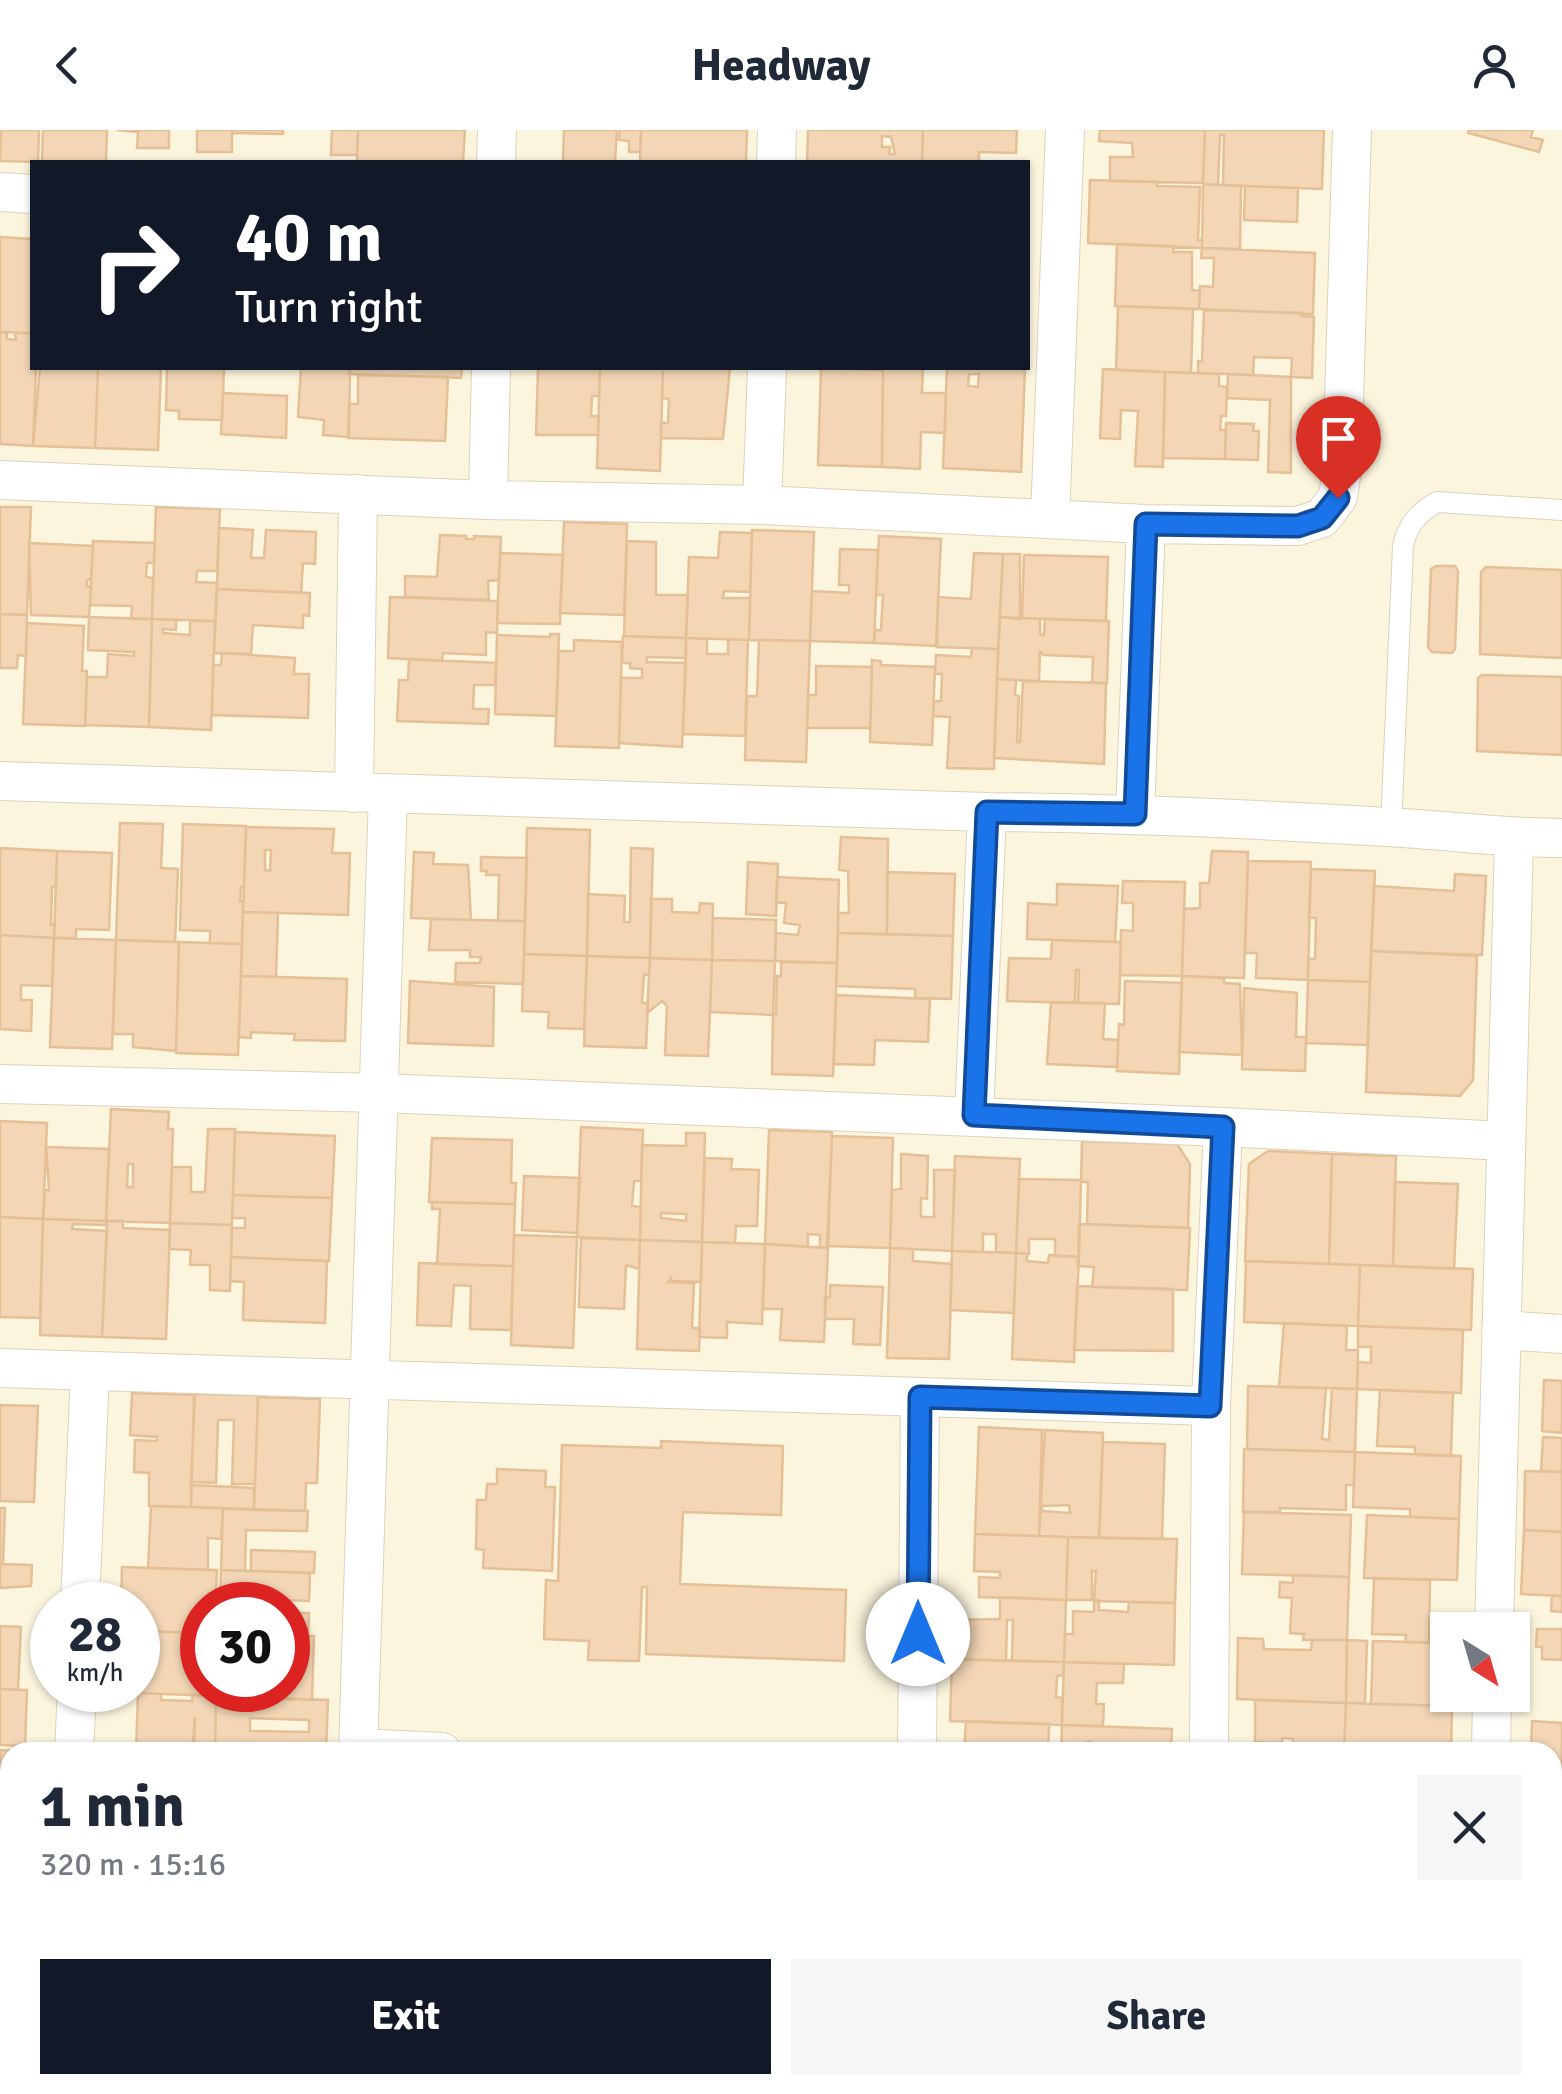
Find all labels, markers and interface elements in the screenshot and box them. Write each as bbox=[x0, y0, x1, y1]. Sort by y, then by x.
icon: back bbox=[40, 38, 95, 93]
text: Headway bbox=[691, 38, 871, 93]
icon: person bbox=[1467, 38, 1522, 93]
text: 40 m bbox=[235, 194, 383, 280]
icon: right bbox=[70, 200, 200, 330]
text: Turn right bbox=[235, 280, 423, 335]
pin bbox=[1296, 396, 1381, 499]
icon: arrive bbox=[1311, 411, 1366, 466]
speed limit sign: 30 bbox=[180, 1582, 310, 1712]
position arrow bbox=[866, 1582, 970, 1686]
text: 28 bbox=[68, 1604, 122, 1666]
north arrow bbox=[1430, 1612, 1530, 1712]
map controls bbox=[1430, 1612, 1530, 1712]
text: km/h bbox=[67, 1657, 123, 1688]
text: 1 min bbox=[40, 1770, 185, 1844]
button: close bbox=[1417, 1775, 1522, 1880]
text: 320 m · 15:16 bbox=[40, 1845, 226, 1884]
button: Exit bbox=[40, 1959, 771, 2074]
button: Share bbox=[791, 1959, 1522, 2074]

